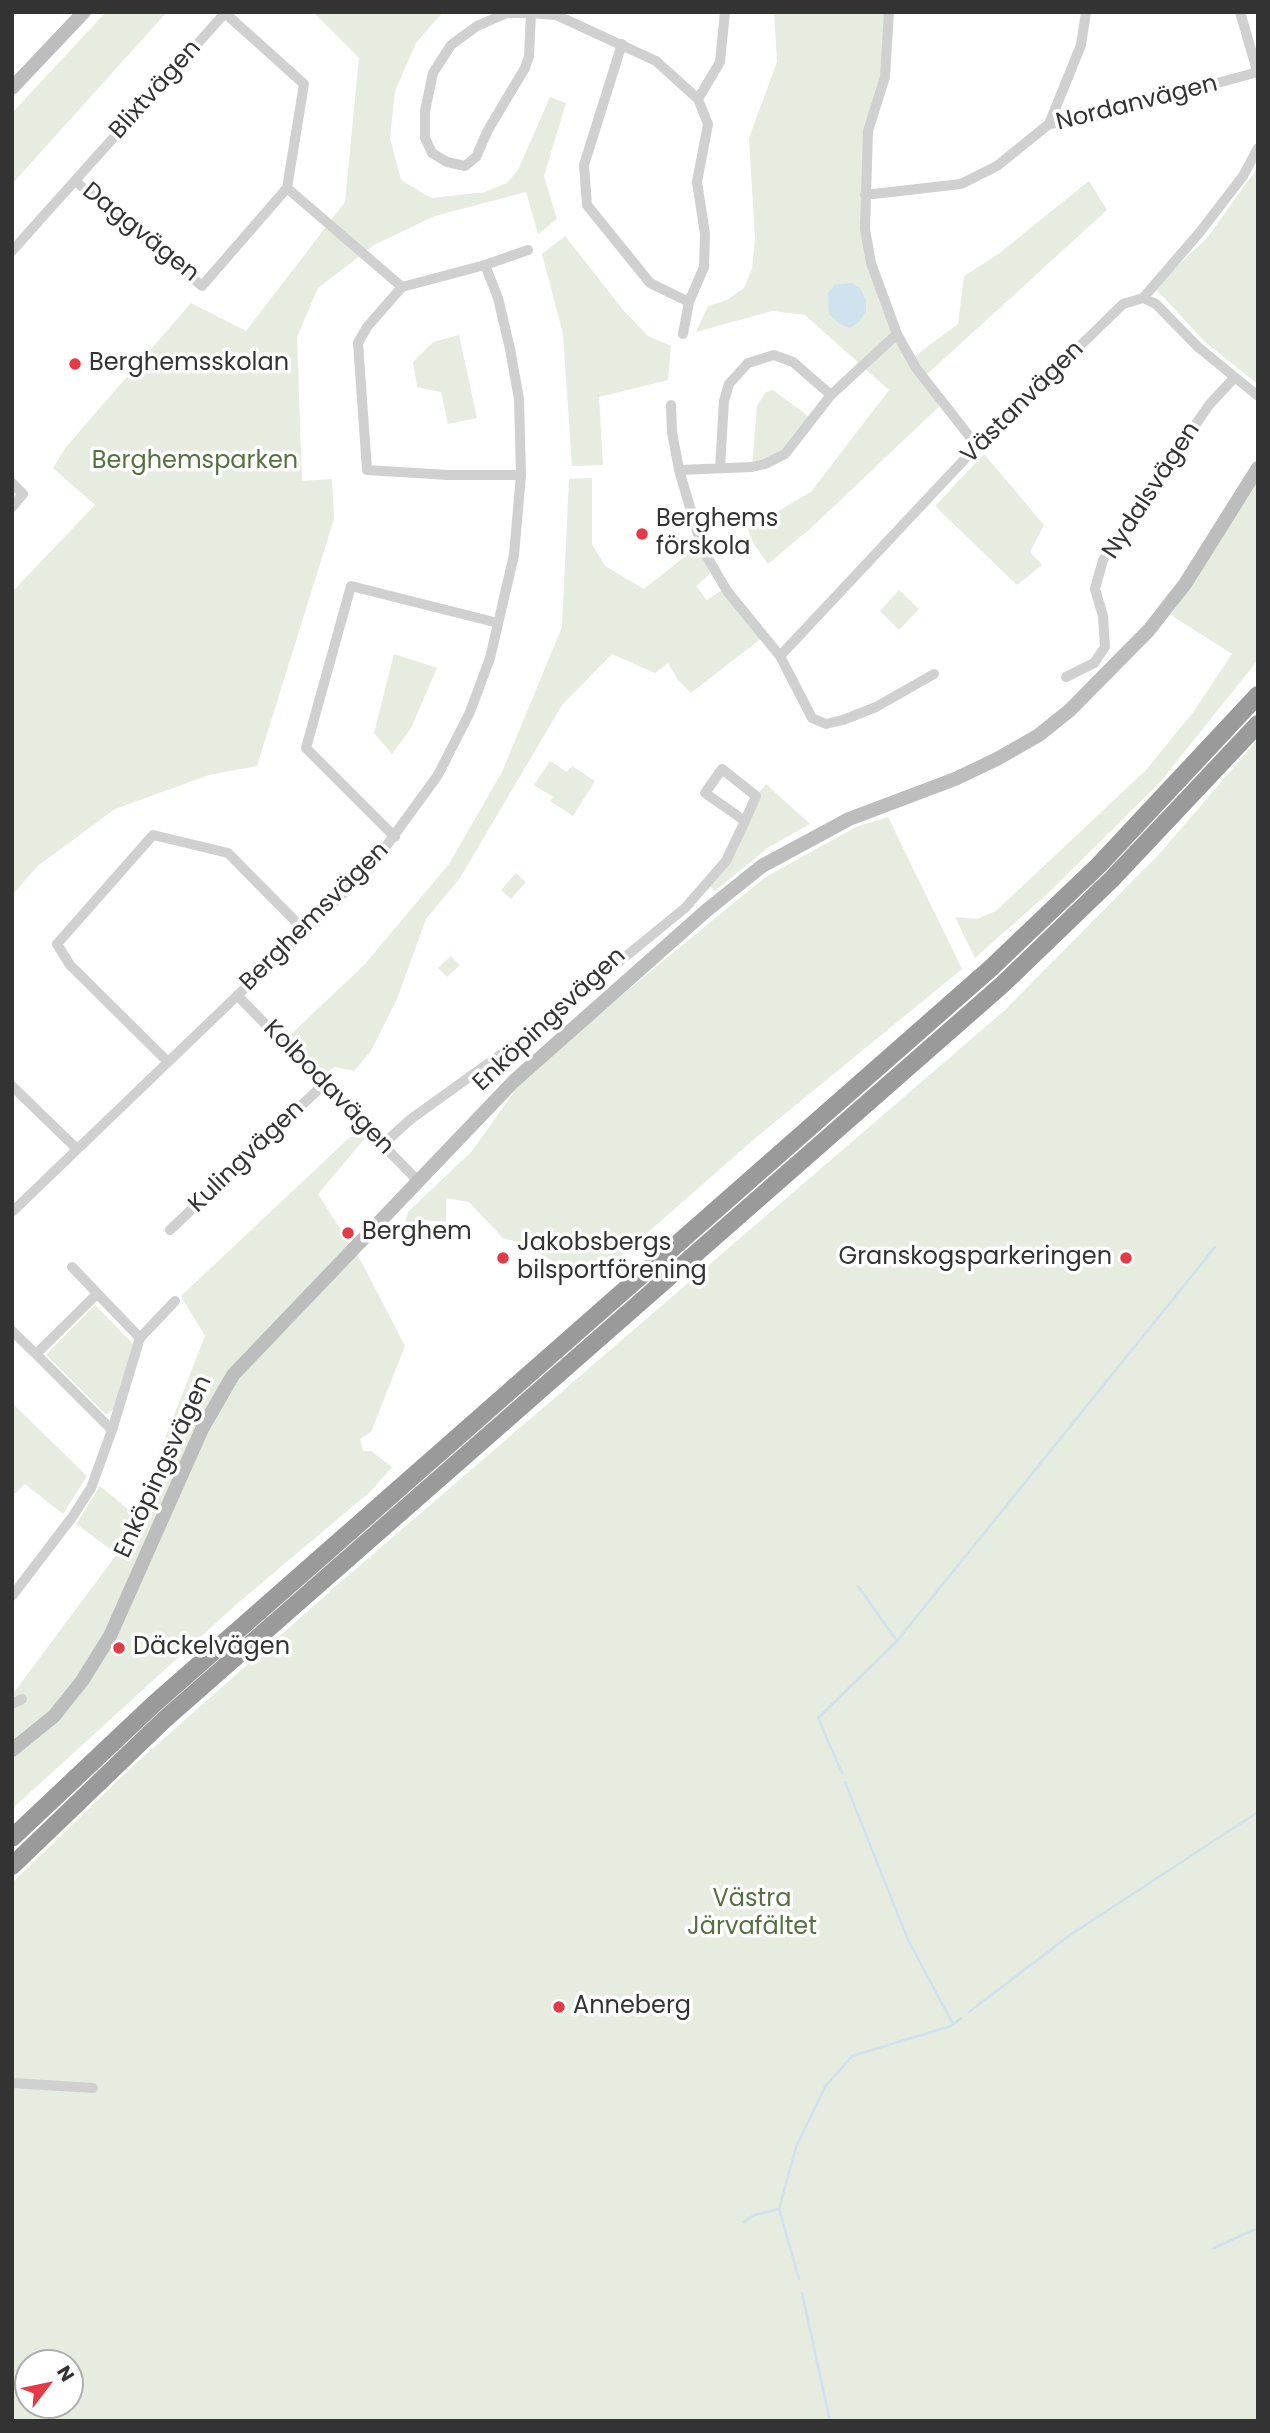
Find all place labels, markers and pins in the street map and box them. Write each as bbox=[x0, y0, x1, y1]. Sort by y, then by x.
place label: Berghemsskolan bbox=[89, 350, 289, 378]
marker: Berghemsskolan bbox=[67, 356, 83, 372]
place label: Berghems förskola bbox=[656, 506, 778, 562]
marker: Berghems förskola bbox=[634, 526, 650, 542]
place label: Berghem bbox=[362, 1219, 472, 1247]
marker: Berghem bbox=[340, 1225, 356, 1241]
place label: Jakobsbergs bilsportförening bbox=[517, 1230, 707, 1286]
place label: Granskogsparkeringen bbox=[838, 1244, 1112, 1272]
marker: Jakobsbergs bilsportförening bbox=[495, 1250, 511, 1266]
marker: Granskogsparkeringen bbox=[1118, 1250, 1134, 1266]
place label: Däckelvägen bbox=[133, 1634, 290, 1662]
marker: Däckelvägen bbox=[111, 1640, 127, 1656]
place label: Anneberg bbox=[573, 1993, 691, 2021]
marker: Anneberg bbox=[551, 1999, 567, 2015]

